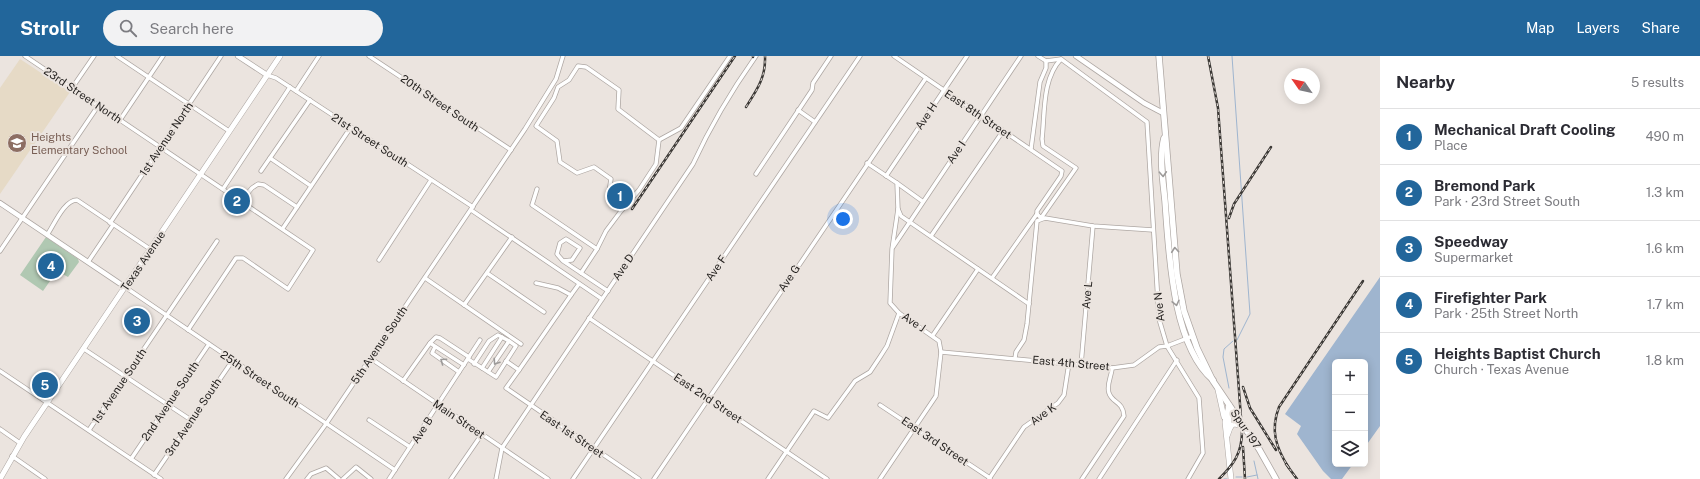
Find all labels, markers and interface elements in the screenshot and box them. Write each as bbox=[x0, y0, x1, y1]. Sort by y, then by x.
search box bbox=[103, 10, 383, 46]
text: Strollr bbox=[20, 17, 79, 39]
icon: search bbox=[117, 17, 139, 39]
text: Search here bbox=[149, 20, 234, 37]
text: Map bbox=[1526, 20, 1554, 36]
text: Layers bbox=[1576, 20, 1620, 36]
text: Share bbox=[1642, 20, 1680, 36]
street label: 23rd Street North bbox=[42, 65, 124, 125]
north arrow bbox=[1284, 68, 1320, 104]
street label: 20th Street South bbox=[399, 72, 481, 134]
text: Nearby bbox=[1396, 72, 1455, 92]
text: 5 results bbox=[1631, 75, 1684, 90]
street label: East 8th Street bbox=[942, 87, 1014, 141]
street label: 1st Avenue North bbox=[137, 100, 195, 178]
street label: Ave H bbox=[913, 100, 939, 132]
street label: 21st Street South bbox=[329, 111, 411, 169]
text: Mechanical Draft Cooling bbox=[1434, 121, 1615, 138]
text: 1 bbox=[1406, 129, 1412, 144]
text: 490 m bbox=[1645, 129, 1684, 144]
place label: Heights Elementary School bbox=[31, 131, 128, 156]
school or university icon: Heights Elementary School bbox=[6, 132, 28, 154]
street label: Ave I bbox=[944, 138, 968, 166]
text: Place bbox=[1434, 138, 1468, 153]
one-way arrow bbox=[1159, 171, 1168, 177]
text: Bremond Park bbox=[1434, 177, 1536, 194]
pin: 1 bbox=[607, 181, 633, 211]
text: 2 bbox=[1405, 185, 1413, 200]
text: 1.3 km bbox=[1646, 185, 1684, 200]
pin: 2 bbox=[224, 186, 250, 216]
text: Park · 23rd Street South bbox=[1434, 194, 1580, 209]
your location bbox=[833, 209, 853, 229]
street label: Texas Avenue bbox=[119, 229, 167, 293]
text: Speedway bbox=[1434, 233, 1508, 250]
text: 3 bbox=[1405, 241, 1413, 256]
text: 1.6 km bbox=[1646, 241, 1684, 256]
one-way arrow bbox=[1171, 247, 1180, 253]
text: Supermarket bbox=[1434, 250, 1513, 265]
pin: 4 bbox=[38, 251, 64, 281]
street label: Ave D bbox=[610, 251, 636, 282]
street label: Ave F bbox=[703, 253, 729, 283]
street label: Ave G bbox=[776, 262, 802, 294]
street label: Ave L bbox=[1080, 281, 1094, 309]
text: Firefighter Park bbox=[1434, 289, 1547, 306]
street label: Ave N bbox=[1151, 292, 1167, 322]
text: 4 bbox=[1405, 297, 1413, 312]
text: 1.7 km bbox=[1647, 297, 1684, 312]
one-way arrow bbox=[1172, 300, 1180, 306]
street label: 5th Avenue South bbox=[348, 304, 410, 386]
pin: 3 bbox=[124, 306, 150, 336]
text: Park · 25th Street North bbox=[1434, 306, 1578, 321]
street label: Ave J bbox=[900, 310, 928, 334]
text: Heights Baptist Church bbox=[1434, 345, 1601, 362]
street label: 1st Avenue South bbox=[89, 346, 149, 426]
street label: 25th Street South bbox=[218, 348, 302, 410]
text: 5 bbox=[1405, 353, 1413, 368]
text: 1.8 km bbox=[1646, 353, 1684, 368]
street label: East 4th Street bbox=[1032, 354, 1110, 372]
one-way arrow bbox=[440, 358, 447, 366]
one-way arrow bbox=[493, 358, 500, 365]
street label: 2nd Avenue South bbox=[139, 359, 201, 443]
map controls bbox=[1332, 359, 1368, 467]
button: + bbox=[1332, 359, 1368, 395]
text: Church · Texas Avenue bbox=[1434, 362, 1569, 377]
pin: 5 bbox=[32, 370, 58, 400]
street label: East 2nd Street bbox=[672, 371, 744, 425]
street label: 3rd Avenue South bbox=[162, 376, 224, 458]
button: − bbox=[1332, 395, 1368, 431]
street label: Main Street bbox=[431, 397, 487, 441]
street label: Ave K bbox=[1028, 400, 1059, 427]
street label: Spur 197 bbox=[1228, 407, 1264, 451]
street label: East 1st Street bbox=[538, 408, 606, 460]
street label: East 3rd Street bbox=[899, 414, 971, 468]
street label: Ave B bbox=[409, 415, 435, 445]
button: layers bbox=[1332, 431, 1368, 467]

